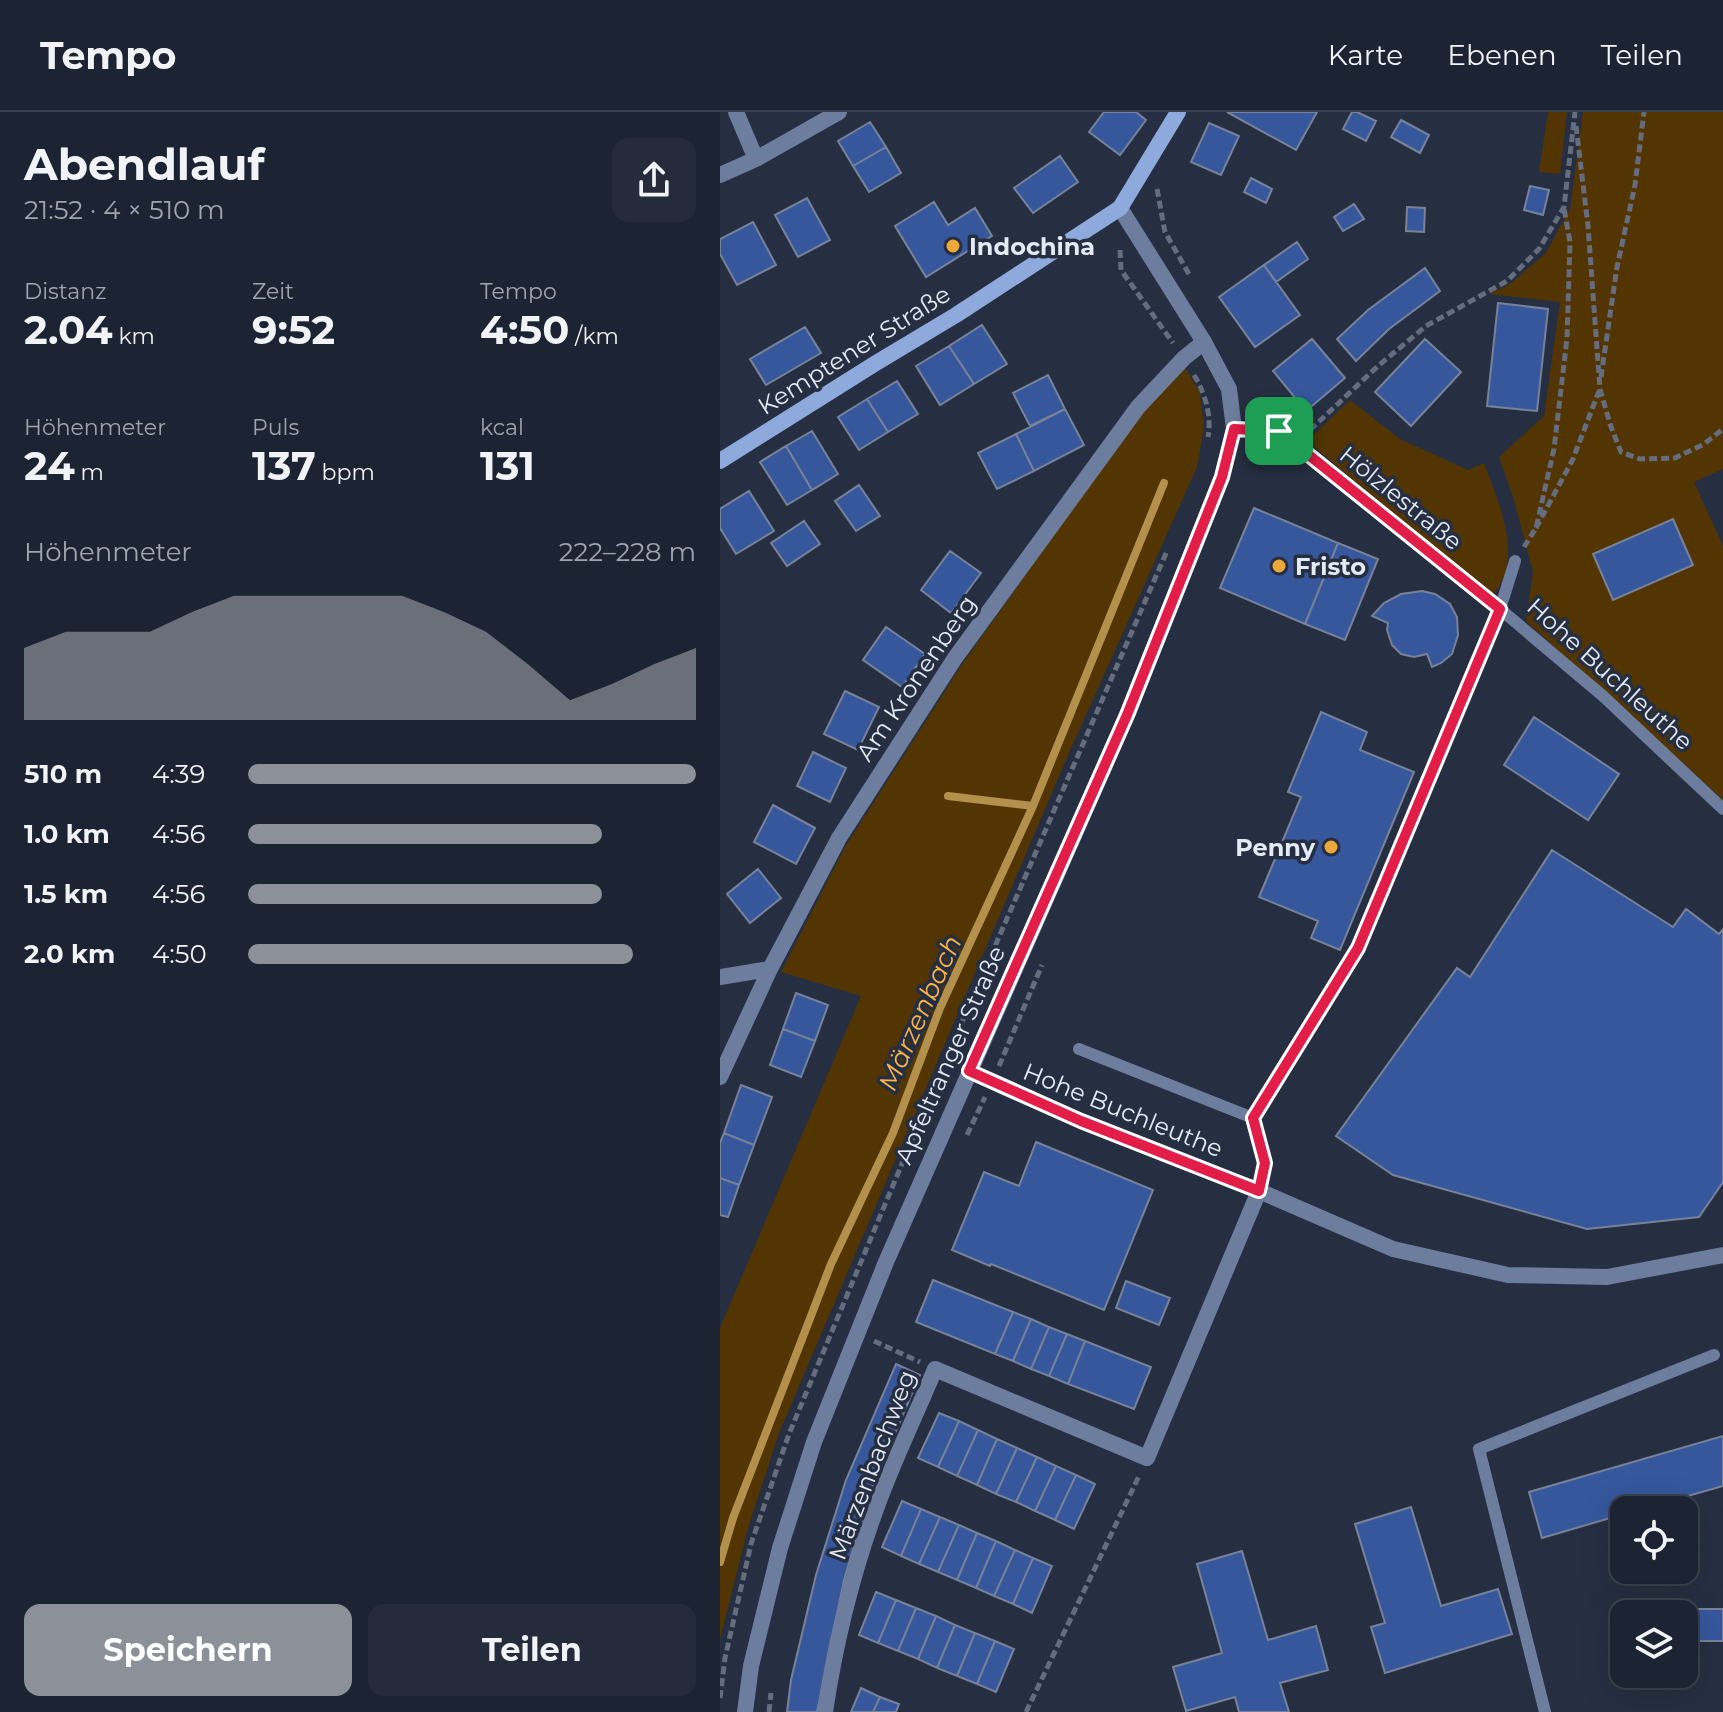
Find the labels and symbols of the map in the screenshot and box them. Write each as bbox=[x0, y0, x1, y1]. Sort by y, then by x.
place label: Indochina bbox=[969, 232, 1095, 261]
marker: Indochina bbox=[944, 237, 962, 255]
street label: Kemptener Straße bbox=[753, 279, 955, 421]
pin bbox=[1245, 397, 1313, 465]
street label: Hölzlestraße bbox=[1334, 440, 1468, 556]
place label: Fristo bbox=[1295, 552, 1366, 581]
marker: Fristo bbox=[1270, 557, 1288, 575]
street label: Am Kronenberg bbox=[850, 590, 982, 766]
street label: Hohe Buchleuthe bbox=[1521, 592, 1699, 756]
place label: Penny bbox=[1235, 833, 1316, 862]
marker: Penny bbox=[1322, 838, 1340, 856]
water label: Märzenbach bbox=[872, 930, 968, 1096]
street label: Apfeltranger Straße bbox=[889, 941, 1011, 1169]
street label: Hohe Buchleuthe bbox=[1019, 1057, 1227, 1163]
street label: Märzenbachweg bbox=[822, 1366, 922, 1564]

